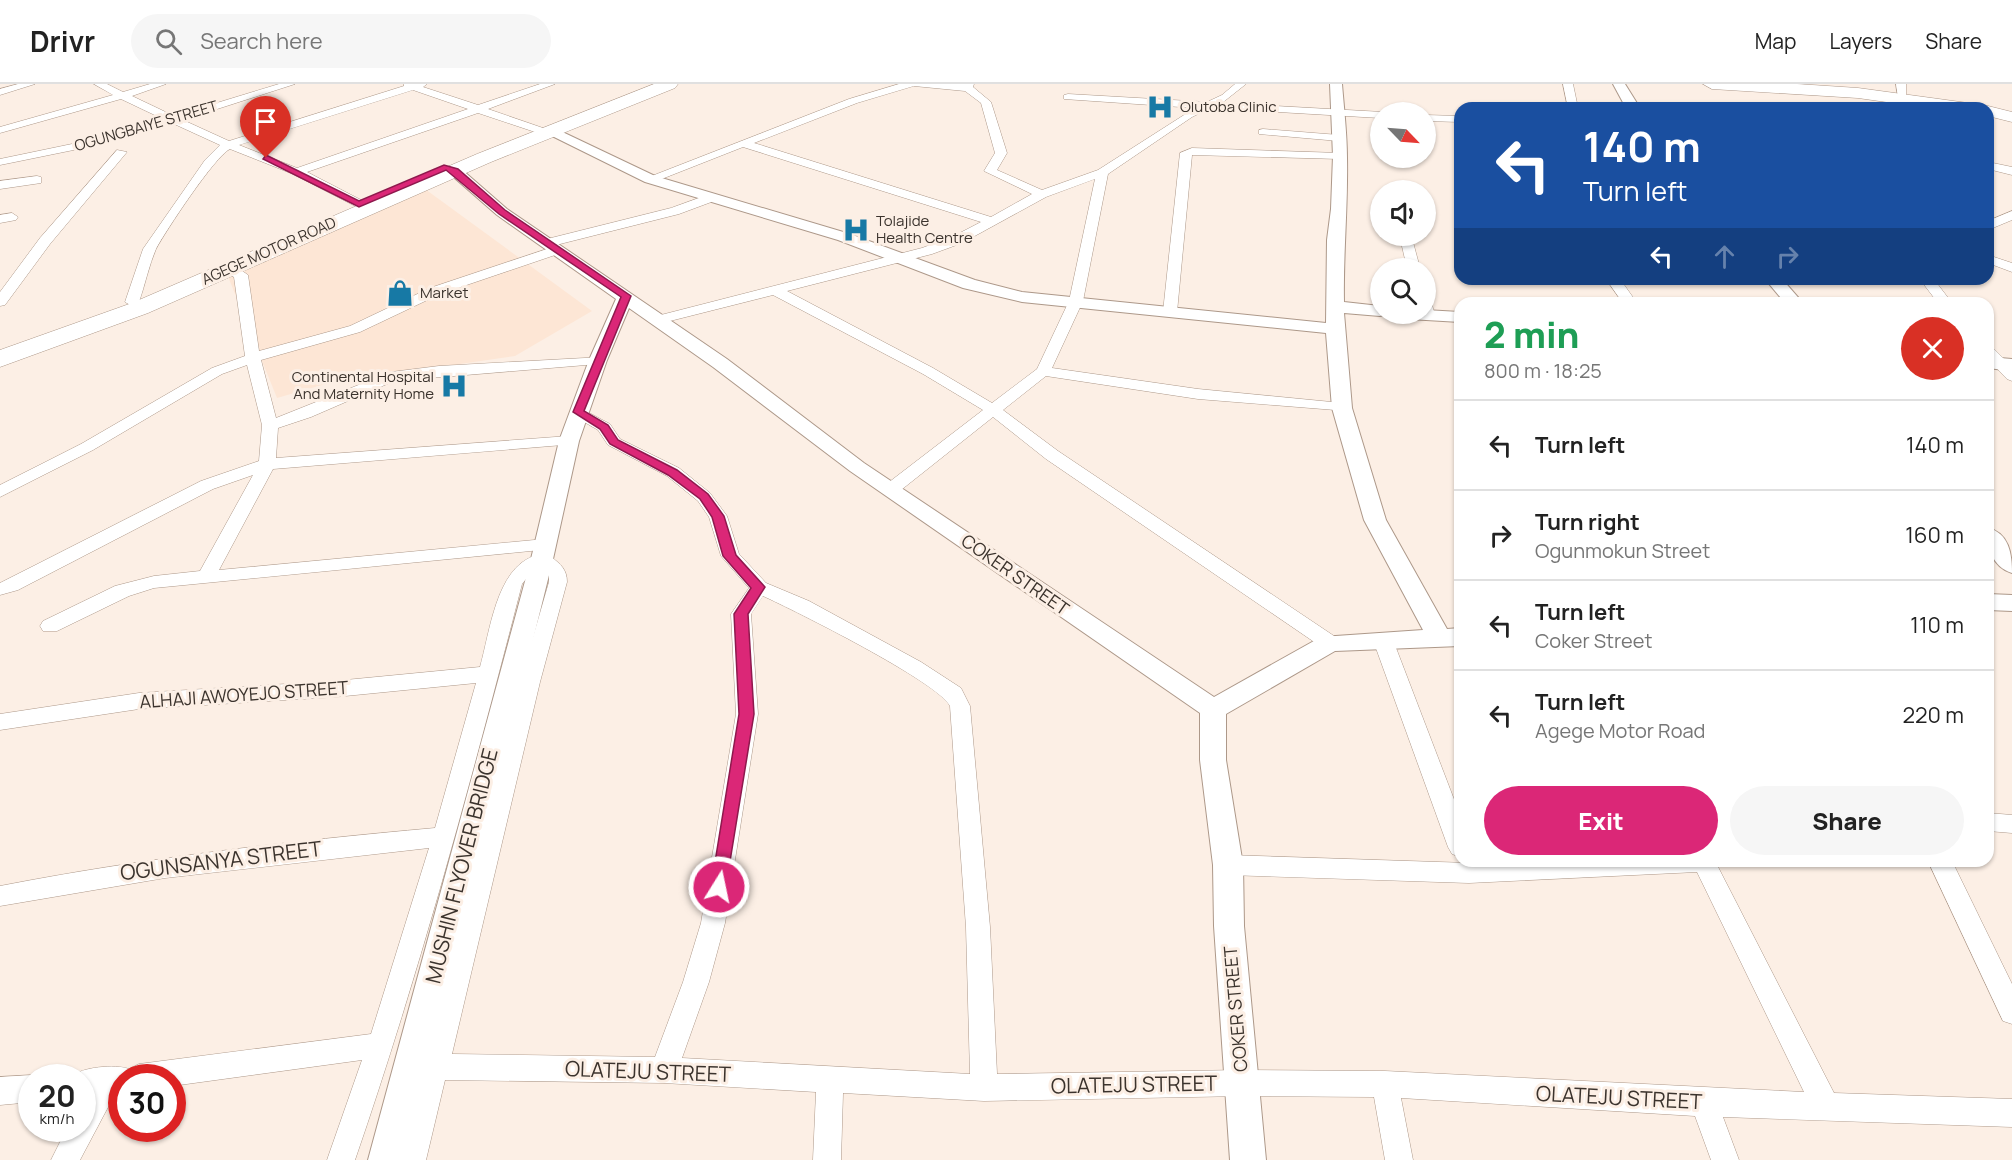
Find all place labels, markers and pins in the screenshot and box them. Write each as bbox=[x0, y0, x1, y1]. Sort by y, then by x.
hospital icon: Olutoba Clinic bbox=[1145, 92, 1175, 122]
pin bbox=[240, 96, 291, 158]
place label: Olutoba Clinic bbox=[1180, 96, 1277, 117]
place label: Tolajide Health Centre bbox=[876, 210, 973, 248]
hospital icon: Tolajide Health Centre bbox=[841, 215, 871, 245]
shop icon: Market bbox=[385, 278, 415, 308]
place label: Market bbox=[420, 282, 468, 303]
place label: Continental Hospital And Maternity Home bbox=[292, 366, 434, 404]
hospital icon: Continental Hospital And Maternity Home bbox=[439, 371, 469, 401]

